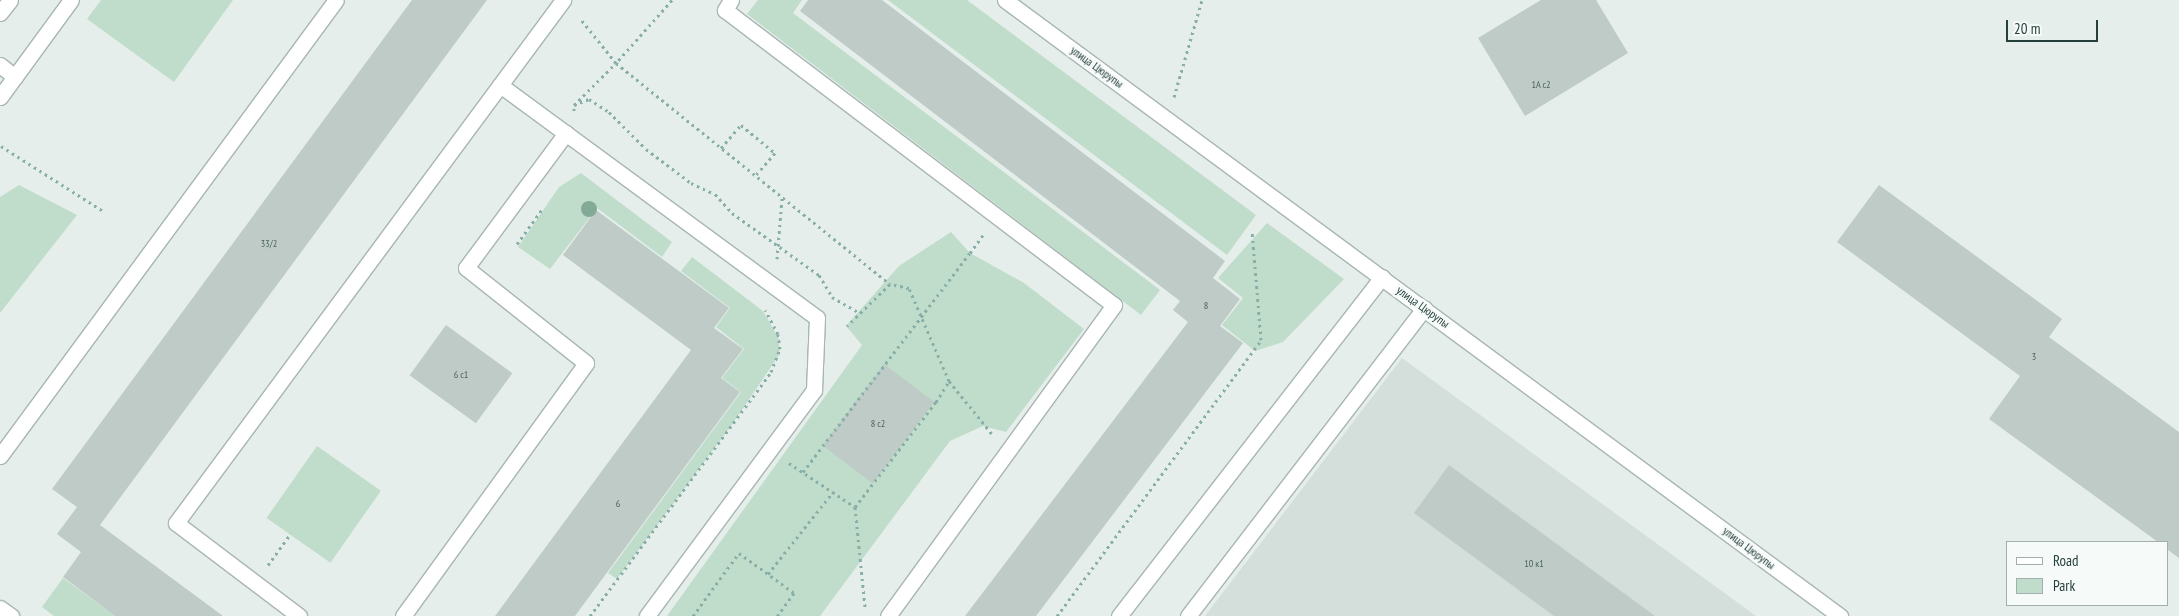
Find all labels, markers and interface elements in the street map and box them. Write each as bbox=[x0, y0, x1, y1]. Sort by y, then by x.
scale bar bbox=[2009, 10, 2102, 42]
text: 20 m bbox=[2014, 19, 2040, 38]
street label: улица Цюрупы bbox=[1068, 43, 1126, 91]
house number: 1А с2 bbox=[1531, 79, 1551, 91]
house number: 33/2 bbox=[261, 238, 277, 250]
street label: улица Цюрупы bbox=[1394, 283, 1452, 331]
house number: 8 bbox=[1204, 300, 1208, 312]
house number: 3 bbox=[2032, 351, 2036, 363]
house number: 6 с1 bbox=[454, 369, 468, 381]
house number: 8 с2 bbox=[871, 418, 885, 430]
house number: 6 bbox=[616, 498, 620, 510]
street label: улица Цюрупы bbox=[1720, 524, 1778, 572]
legend bbox=[2006, 541, 2169, 606]
text: Road bbox=[2053, 551, 2079, 570]
house number: 10 к1 bbox=[1524, 558, 1544, 570]
text: Park bbox=[2053, 576, 2075, 595]

